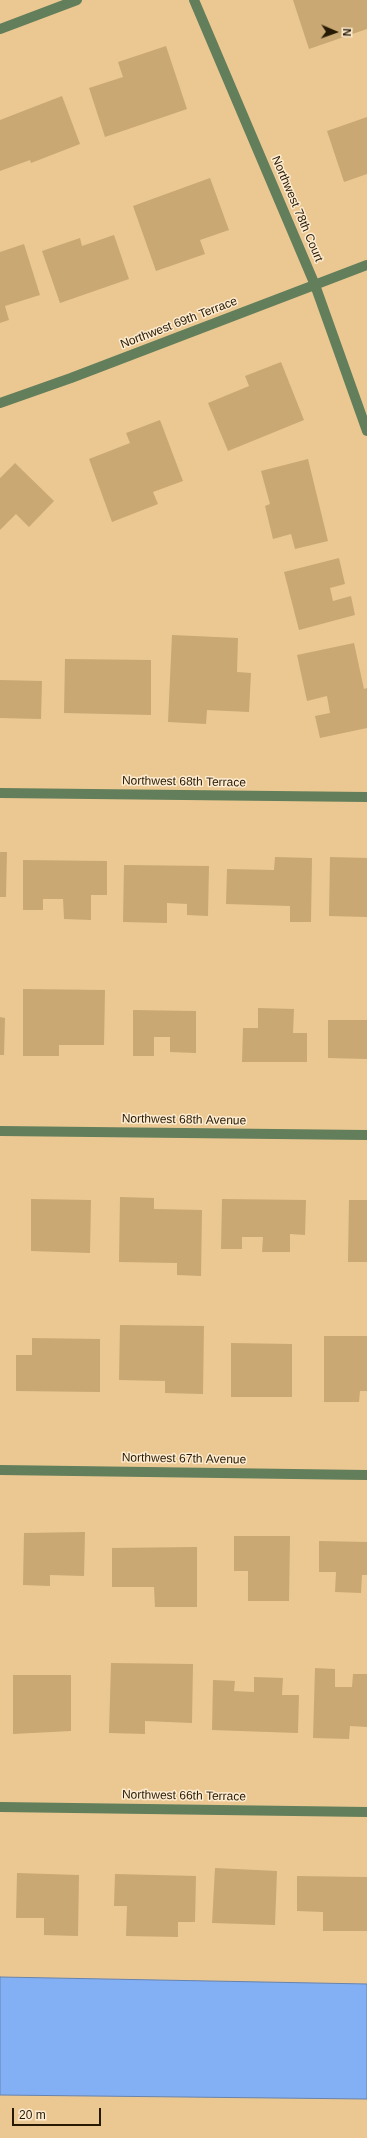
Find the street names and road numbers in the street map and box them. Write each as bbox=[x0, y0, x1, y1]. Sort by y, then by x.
street label: Northwest 78th Court bbox=[268, 154, 326, 264]
street label: Northwest 69th Terrace bbox=[119, 294, 239, 352]
street label: Northwest 68th Terrace bbox=[122, 774, 246, 790]
street label: Northwest 68th Avenue bbox=[122, 1112, 246, 1128]
street label: Northwest 67th Avenue bbox=[122, 1451, 246, 1467]
street label: Northwest 66th Terrace bbox=[122, 1788, 246, 1804]

